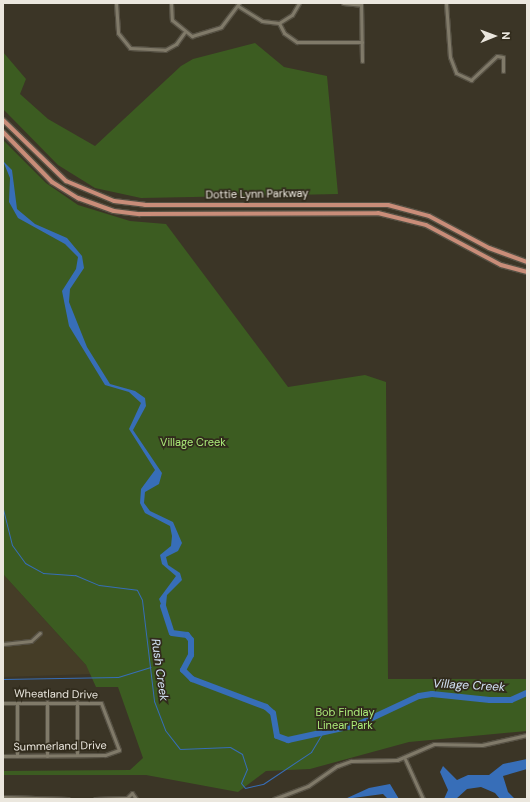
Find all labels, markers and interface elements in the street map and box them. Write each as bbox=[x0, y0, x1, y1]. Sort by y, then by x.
north arrow bbox=[474, 16, 514, 56]
text: N bbox=[499, 32, 513, 40]
street label: Dottie Lynn Parkway bbox=[205, 187, 309, 201]
park label: Village Creek bbox=[160, 435, 226, 449]
water label: Rush Creek bbox=[147, 638, 171, 702]
water label: Village Creek bbox=[433, 677, 505, 695]
street label: Wheatland Drive bbox=[14, 687, 98, 701]
park label: Bob Findlay Linear Park bbox=[315, 706, 375, 732]
street label: Summerland Drive bbox=[13, 739, 107, 753]

